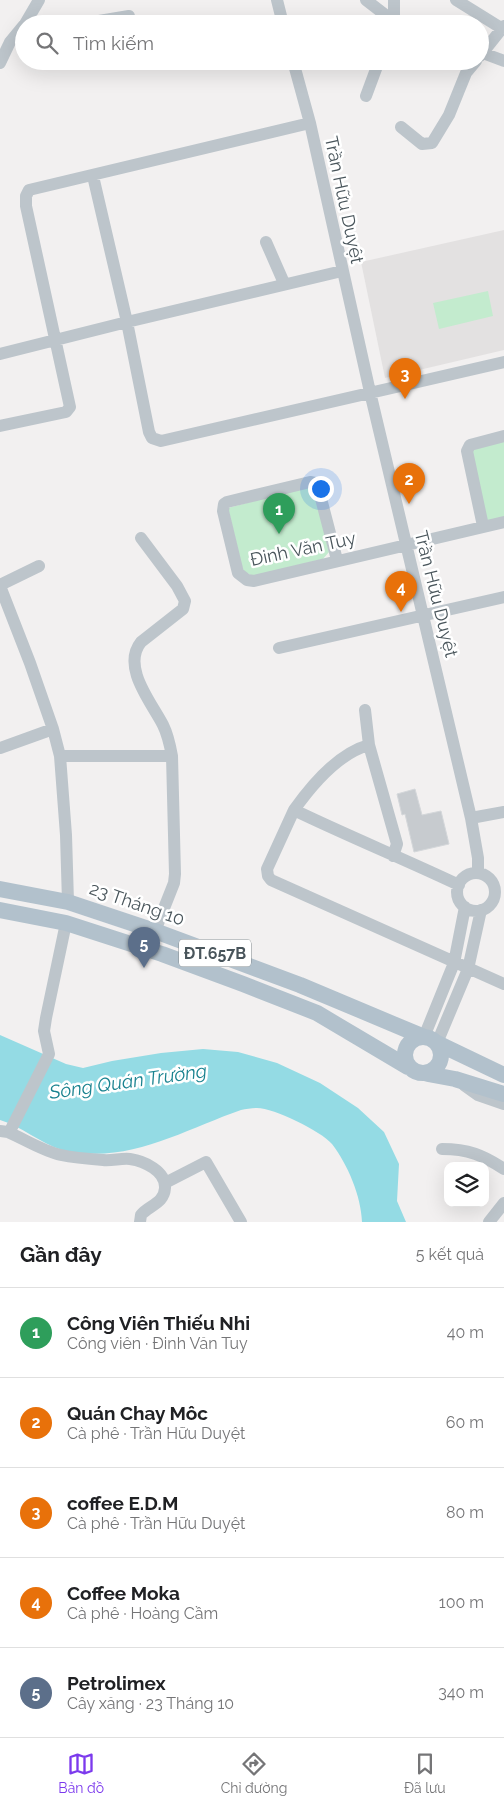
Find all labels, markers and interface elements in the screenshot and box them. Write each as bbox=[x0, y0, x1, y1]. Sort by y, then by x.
search box bbox=[15, 15, 489, 70]
icon: search bbox=[33, 29, 61, 57]
text: Tìm kiếm bbox=[73, 32, 154, 54]
street label: Trần Hữu Duyệt bbox=[321, 134, 368, 266]
pin: 3 bbox=[389, 358, 421, 399]
pin: 2 bbox=[393, 463, 425, 504]
your location bbox=[308, 476, 334, 502]
pin: 1 bbox=[263, 493, 295, 534]
street label: Đinh Văn Tuy bbox=[248, 527, 358, 570]
street label: Trần Hữu Duyệt bbox=[411, 528, 462, 659]
pin: 4 bbox=[385, 571, 417, 612]
street label: 23 Tháng 10 bbox=[87, 877, 188, 930]
pin: 5 bbox=[128, 927, 160, 968]
road number: ĐT.657B bbox=[179, 940, 251, 966]
water label: Sông Quán Trường bbox=[47, 1059, 208, 1103]
map controls bbox=[444, 1162, 489, 1207]
button: layers bbox=[444, 1162, 489, 1207]
text: Gần đây bbox=[20, 1242, 102, 1267]
text: 5 kết quả bbox=[416, 1245, 484, 1264]
text: Công Viên Thiếu Nhi bbox=[67, 1312, 250, 1334]
text: 1 bbox=[32, 1323, 40, 1342]
text: 40 m bbox=[447, 1323, 484, 1342]
text: Công viên · Đinh Văn Tuy bbox=[67, 1334, 248, 1353]
text: Quán Chay Môc bbox=[67, 1402, 208, 1424]
text: 2 bbox=[31, 1413, 41, 1432]
text: 60 m bbox=[446, 1413, 484, 1432]
text: Cà phê · Trần Hữu Duyệt bbox=[67, 1424, 245, 1443]
text: coffee E.D.M bbox=[67, 1492, 178, 1514]
text: 3 bbox=[32, 1503, 40, 1522]
text: 80 m bbox=[446, 1503, 484, 1522]
text: Cà phê · Trần Hữu Duyệt bbox=[67, 1514, 245, 1533]
text: Coffee Moka bbox=[67, 1582, 180, 1604]
text: 4 bbox=[31, 1593, 41, 1612]
text: 100 m bbox=[439, 1593, 484, 1612]
text: Cà phê · Hoàng Cầm bbox=[67, 1604, 218, 1623]
text: Petrolimex bbox=[67, 1672, 166, 1694]
text: 5 bbox=[32, 1683, 40, 1702]
text: 340 m bbox=[438, 1683, 484, 1702]
text: Cây xăng · 23 Tháng 10 bbox=[67, 1694, 234, 1713]
tab: Bản đồ bbox=[58, 1750, 104, 1796]
tab: Chỉ đường bbox=[221, 1750, 287, 1796]
tab: Đã lưu bbox=[404, 1750, 446, 1796]

